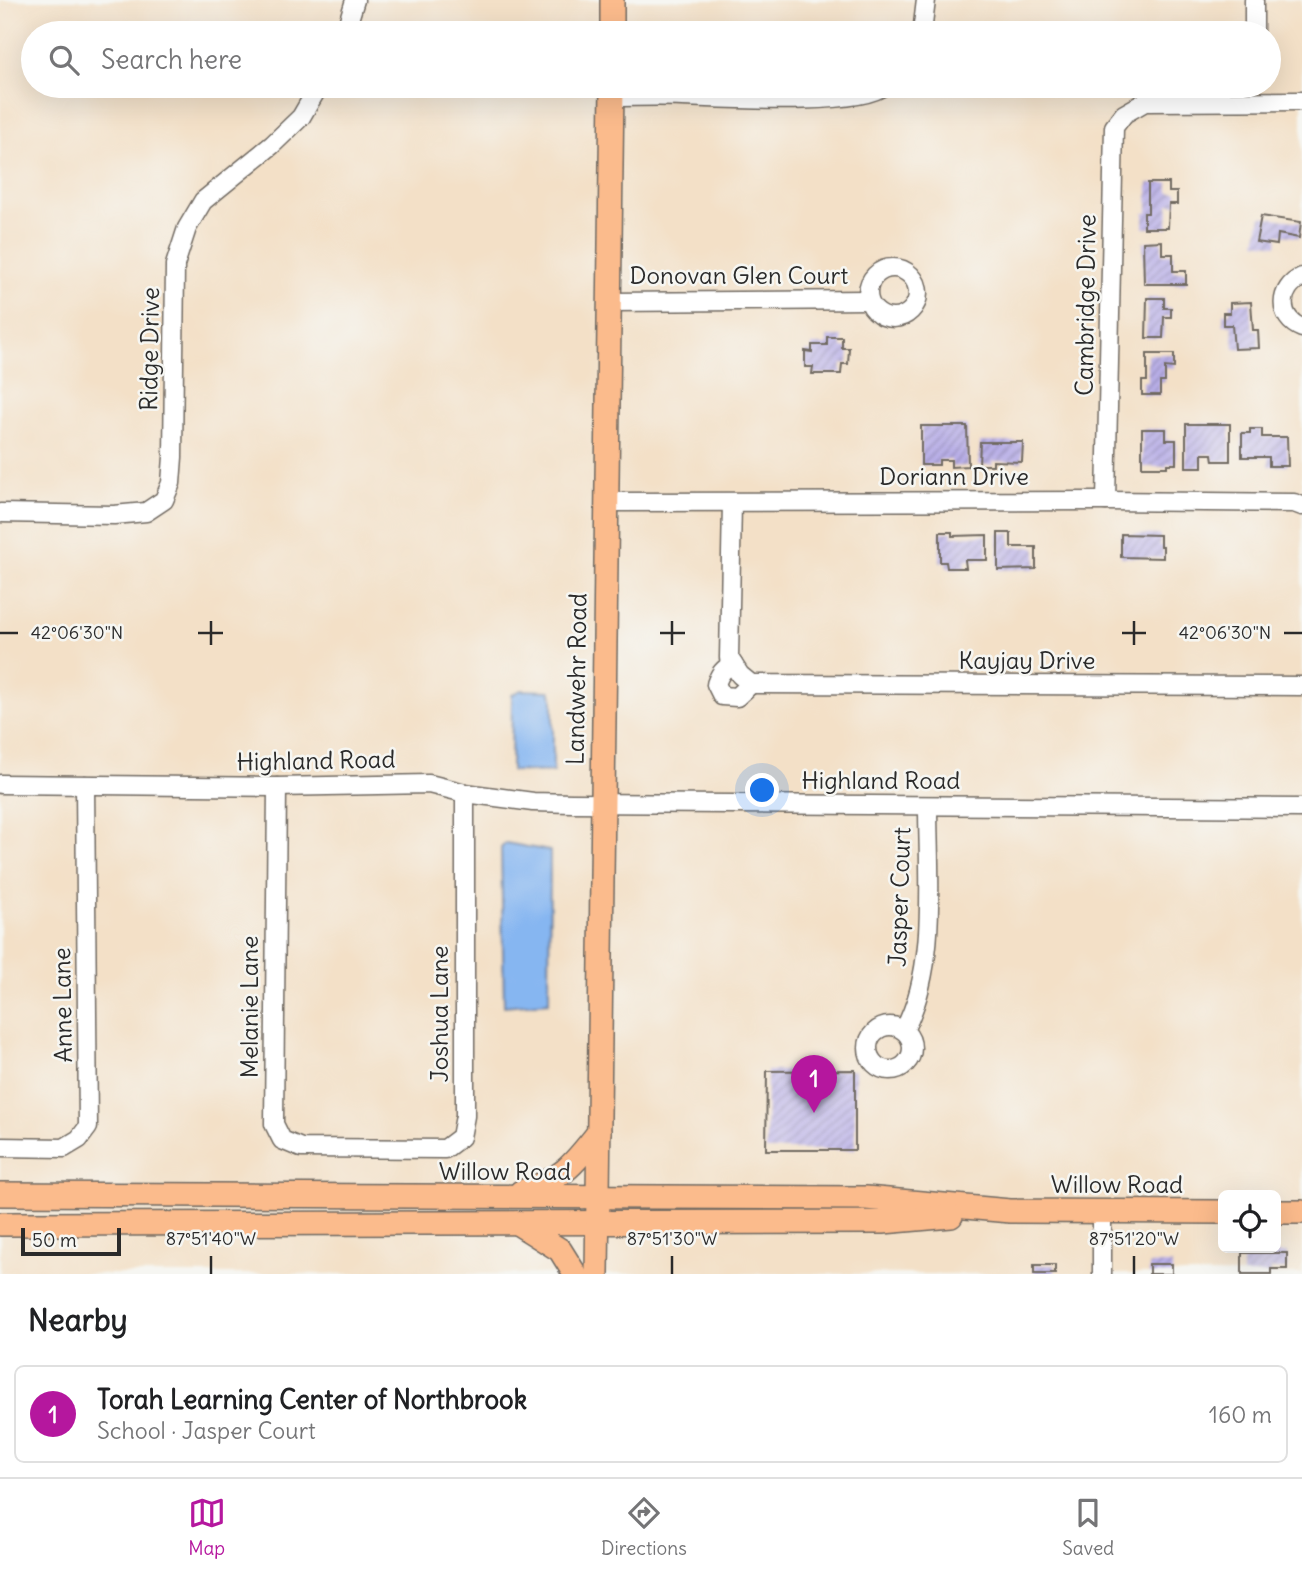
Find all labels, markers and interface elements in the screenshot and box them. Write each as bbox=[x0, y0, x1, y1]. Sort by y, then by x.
search box bbox=[21, 21, 1281, 98]
icon: search bbox=[45, 41, 83, 79]
text: Search here bbox=[101, 43, 242, 76]
street label: Cambridge Drive bbox=[1068, 214, 1102, 396]
street label: Donovan Glen Court bbox=[630, 260, 848, 290]
street label: Ridge Drive bbox=[133, 287, 165, 411]
street label: Doriann Drive bbox=[879, 461, 1029, 491]
street label: Landwehr Road bbox=[560, 593, 592, 765]
text: 42°06'30"N bbox=[31, 621, 123, 644]
text: 42°06'30"N bbox=[1179, 621, 1271, 644]
street label: Kayjay Drive bbox=[959, 645, 1095, 675]
street label: Highland Road bbox=[236, 744, 396, 776]
street label: Highland Road bbox=[802, 765, 960, 795]
your location bbox=[745, 773, 779, 807]
street label: Jasper Court bbox=[882, 827, 916, 967]
street label: Melanie Lane bbox=[234, 936, 264, 1078]
street label: Joshua Lane bbox=[424, 945, 454, 1083]
street label: Anne Lane bbox=[46, 947, 78, 1063]
pin: 1 bbox=[791, 1055, 837, 1113]
street label: Willow Road bbox=[439, 1156, 571, 1186]
street label: Willow Road bbox=[1051, 1169, 1183, 1199]
map controls bbox=[1218, 1190, 1281, 1253]
button: locate bbox=[1218, 1190, 1281, 1253]
scale bar bbox=[21, 1225, 121, 1257]
text: 87°51'40"W bbox=[166, 1227, 256, 1250]
text: 87°51'30"W bbox=[627, 1227, 717, 1250]
text: 87°51'20"W bbox=[1089, 1227, 1179, 1250]
text: 50 m bbox=[32, 1228, 77, 1252]
text: Nearby bbox=[28, 1301, 128, 1339]
text: Torah Learning Center of Northbrook bbox=[97, 1383, 527, 1416]
text: 1 bbox=[48, 1400, 58, 1429]
text: 160 m bbox=[1209, 1400, 1272, 1429]
text: School · Jasper Court bbox=[97, 1416, 316, 1445]
tab: Map bbox=[188, 1494, 226, 1560]
tab: Directions bbox=[601, 1494, 687, 1560]
tab: Saved bbox=[1062, 1494, 1114, 1560]

